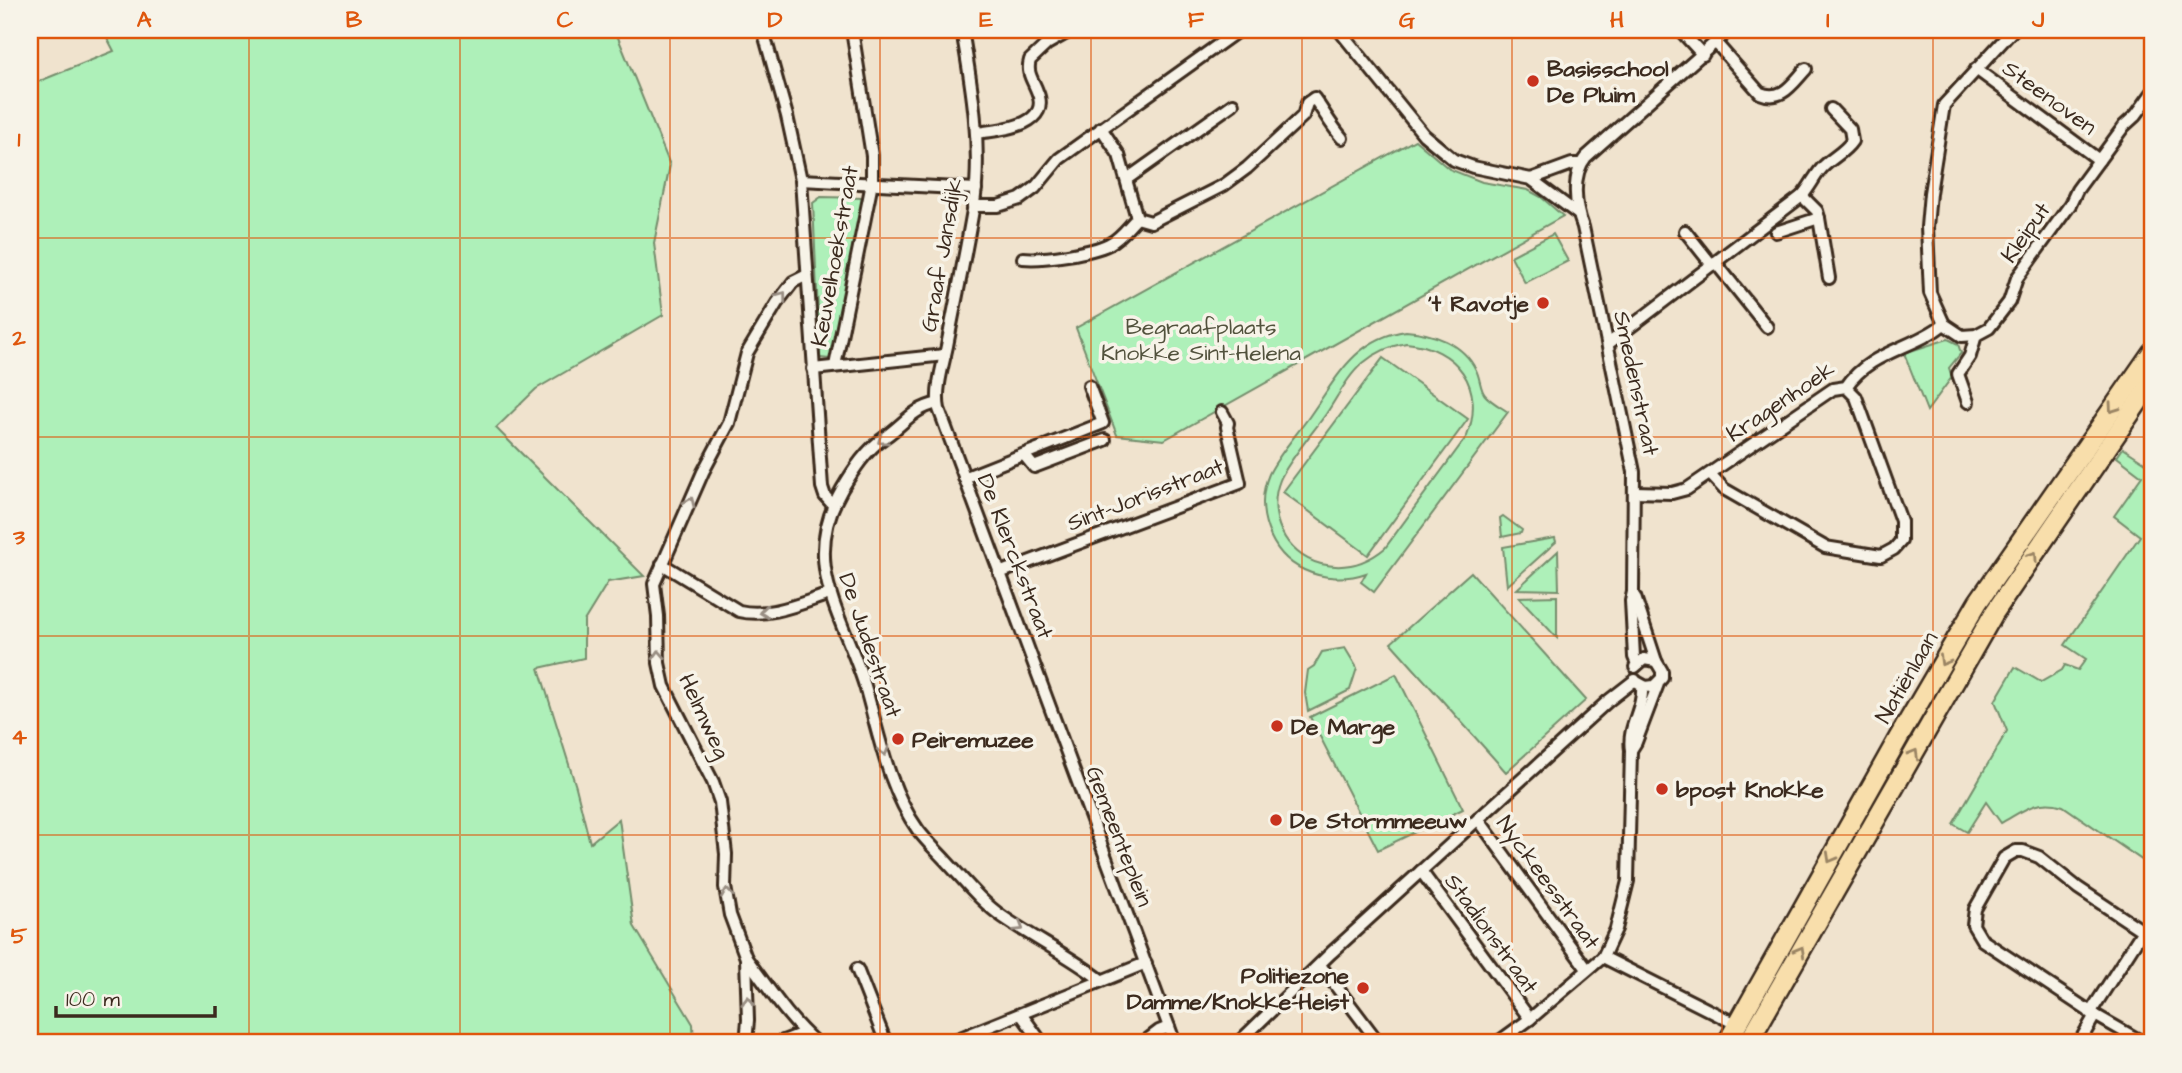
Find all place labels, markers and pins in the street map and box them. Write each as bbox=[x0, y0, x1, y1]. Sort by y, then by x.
place label: Basisschool De Pluim bbox=[1547, 53, 1669, 111]
marker: Basisschool De Pluim bbox=[1525, 73, 1541, 89]
place label: 't Ravotje bbox=[1428, 288, 1530, 320]
marker: 't Ravotje bbox=[1535, 295, 1551, 311]
place label: De Marge bbox=[1291, 711, 1396, 744]
marker: De Marge bbox=[1269, 718, 1285, 734]
place label: Peiremuzee bbox=[912, 724, 1034, 756]
marker: Peiremuzee bbox=[890, 731, 906, 747]
place label: bpost Knokke bbox=[1676, 774, 1824, 806]
marker: bpost Knokke bbox=[1654, 781, 1670, 797]
place label: De Stormmeeuw bbox=[1290, 805, 1468, 837]
marker: De Stormmeeuw bbox=[1268, 812, 1284, 828]
place label: Politiezone Damme/Knokke-Heist bbox=[1127, 960, 1350, 1018]
marker: Politiezone Damme/Knokke-Heist bbox=[1355, 980, 1371, 996]

